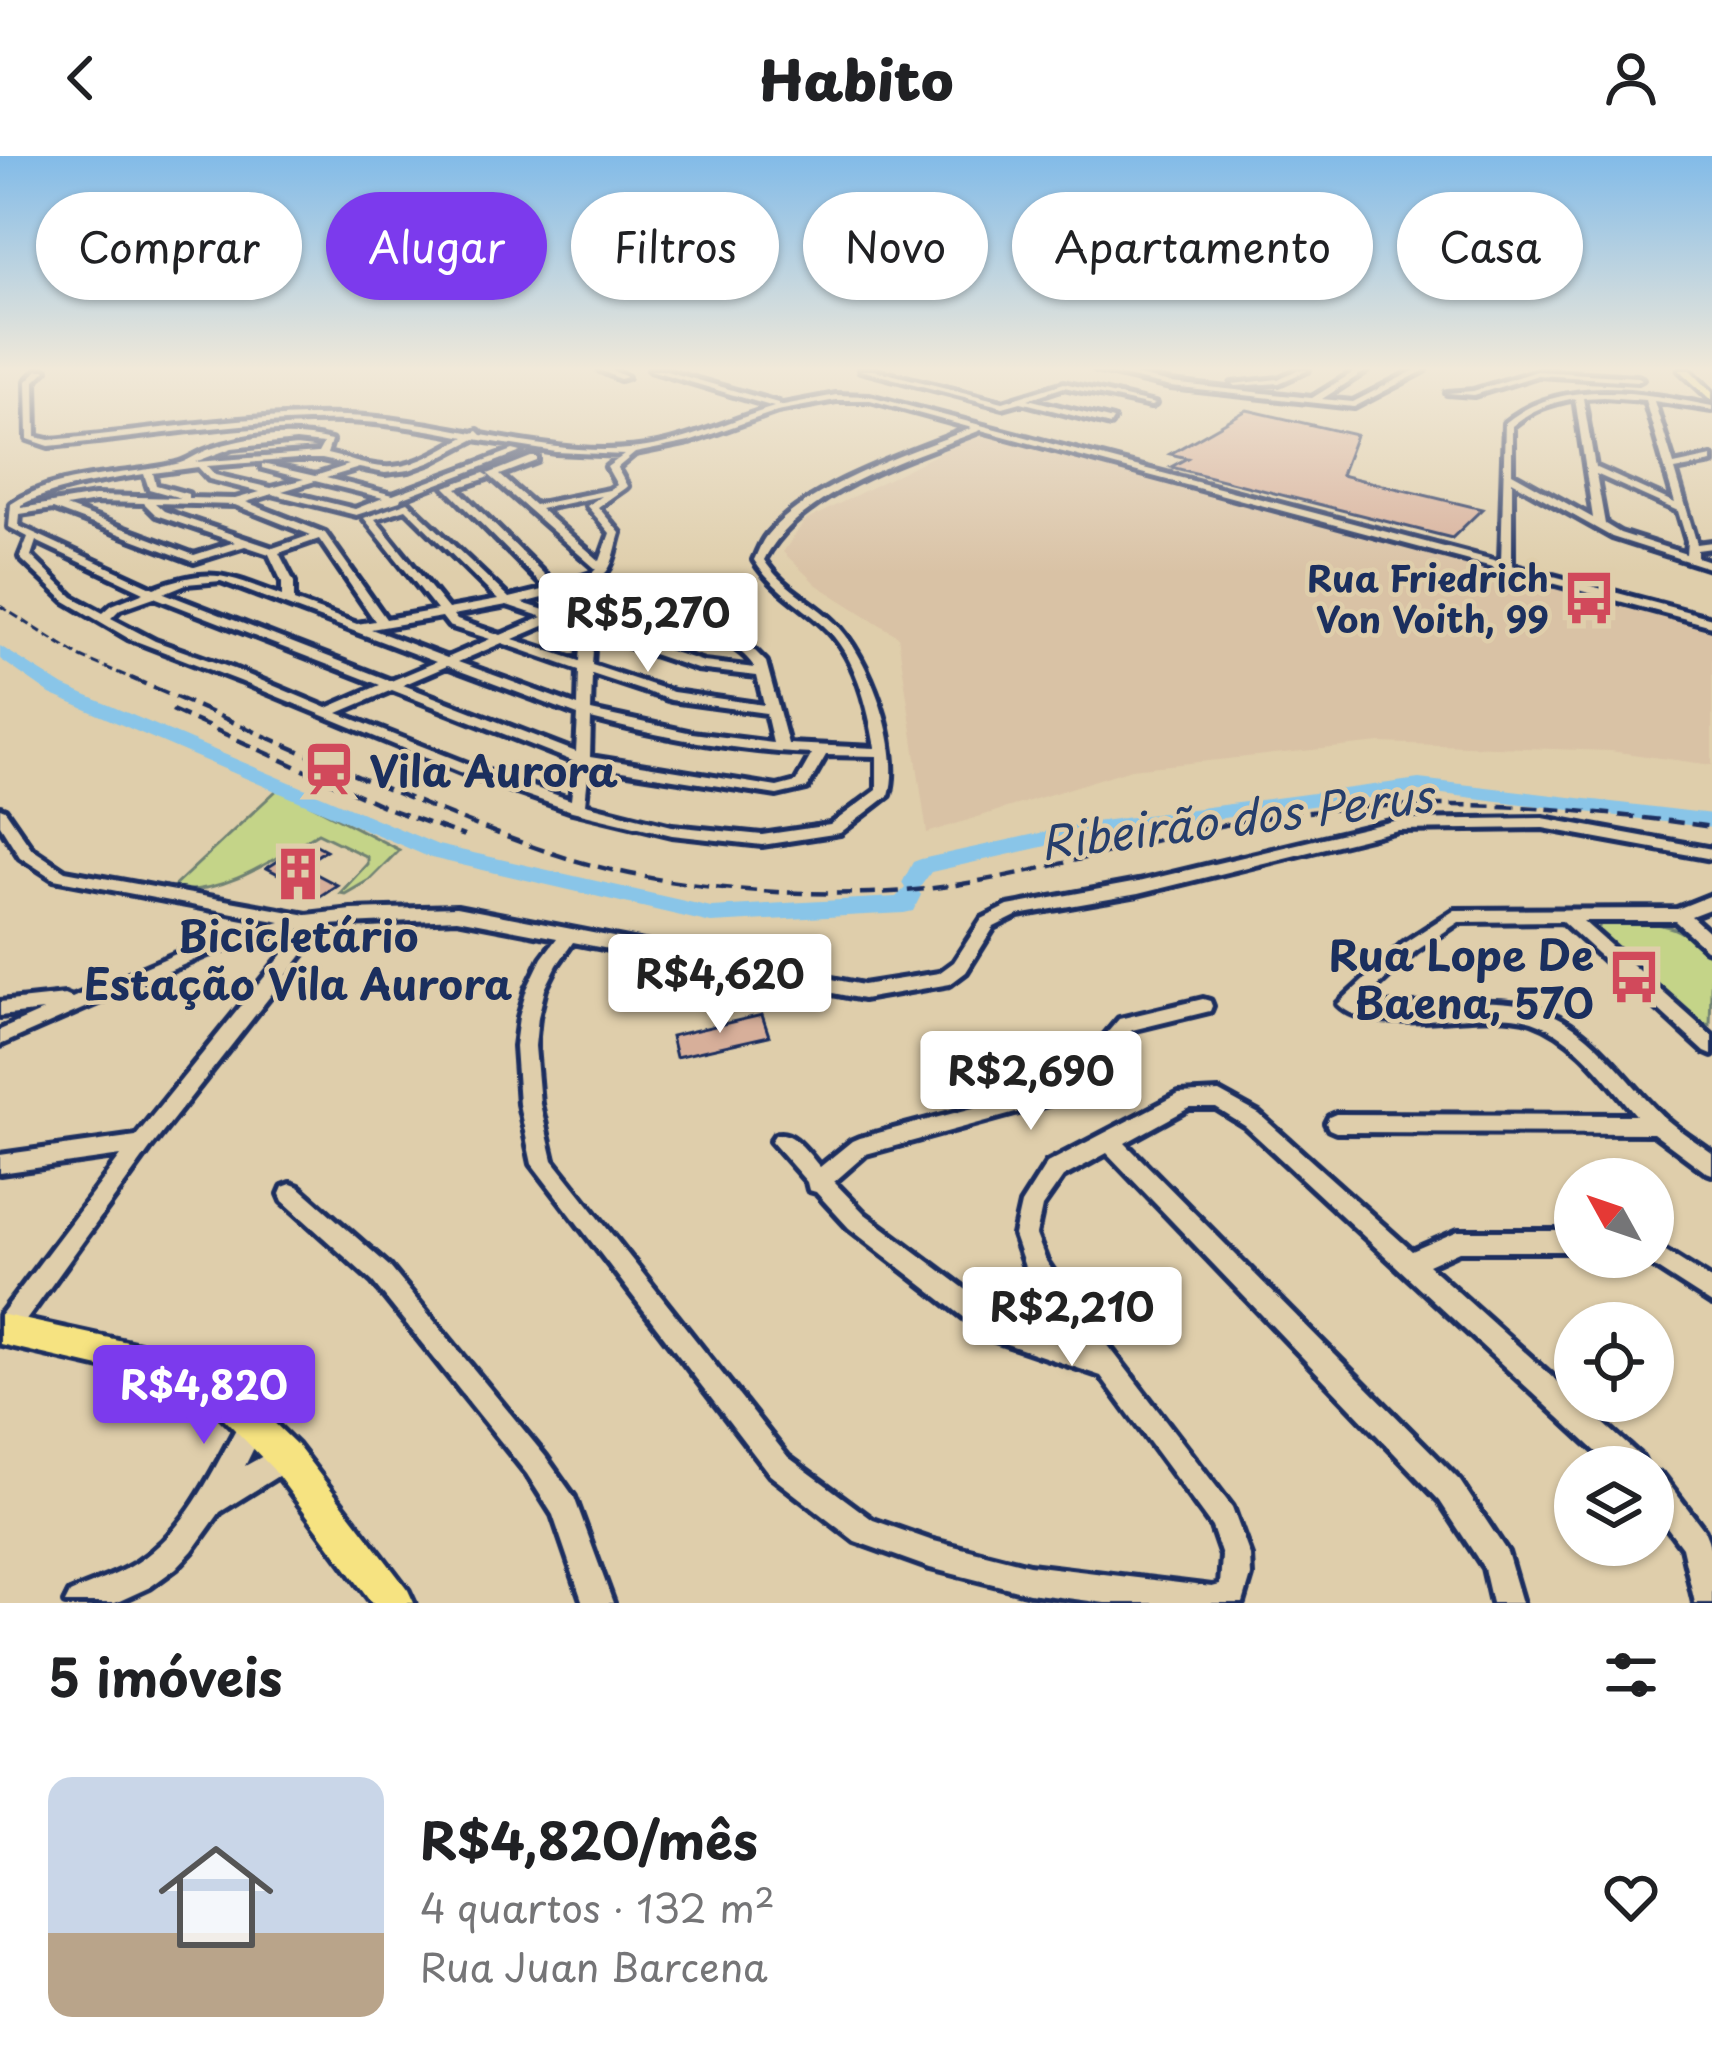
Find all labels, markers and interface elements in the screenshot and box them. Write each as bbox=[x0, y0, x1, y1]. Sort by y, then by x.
text: Habito bbox=[759, 38, 953, 119]
icon: back bbox=[48, 45, 114, 111]
icon: person bbox=[1598, 45, 1664, 111]
chip: Comprar bbox=[36, 192, 302, 300]
chip: Alugar bbox=[326, 192, 547, 300]
chip: Filtros bbox=[571, 192, 779, 300]
chip: Novo bbox=[803, 192, 988, 300]
chip: Apartamento bbox=[1012, 192, 1373, 300]
chip: Casa bbox=[1397, 192, 1583, 300]
place label: Rua Friedrich Von Voith, 99 bbox=[1307, 550, 1549, 645]
bus stop icon: Rua Friedrich Von Voith, 99 bbox=[1560, 569, 1618, 627]
pin: R$5,270 bbox=[537, 573, 759, 675]
text: R$5,270 bbox=[566, 582, 730, 641]
place label: Vila Aurora bbox=[369, 738, 618, 801]
station icon: Vila Aurora bbox=[300, 740, 358, 798]
water label: Ribeirão dos Perus bbox=[1036, 759, 1439, 875]
building icon: Bicicletário Estação Vila Aurora bbox=[269, 845, 327, 903]
place label: Bicicletário Estação Vila Aurora bbox=[83, 903, 513, 1014]
place label: Rua Lope De Baena, 570 bbox=[1329, 922, 1594, 1033]
pin: R$4,620 bbox=[609, 934, 831, 1036]
text: R$4,620 bbox=[635, 943, 805, 1002]
bus stop icon: Rua Lope De Baena, 570 bbox=[1605, 948, 1663, 1006]
pin: R$2,690 bbox=[920, 1031, 1142, 1133]
text: R$2,690 bbox=[947, 1040, 1115, 1099]
north arrow bbox=[1554, 1158, 1674, 1278]
map controls bbox=[1554, 1158, 1674, 1566]
pin: R$2,210 bbox=[961, 1267, 1183, 1369]
text: R$2,210 bbox=[990, 1276, 1154, 1335]
button: locate bbox=[1554, 1302, 1674, 1422]
pin: R$4,820 bbox=[93, 1345, 315, 1447]
text: R$4,820 bbox=[120, 1354, 288, 1413]
button: layers bbox=[1554, 1446, 1674, 1566]
text: 5 imóveis bbox=[48, 1637, 283, 1714]
icon: filters bbox=[1598, 1642, 1664, 1708]
text: R$4,820/mês bbox=[420, 1800, 758, 1877]
icon: home bbox=[144, 1825, 288, 1969]
icon: heart bbox=[1598, 1864, 1664, 1930]
text: 4 quartos · 132 m² bbox=[420, 1877, 775, 1936]
text: Rua Juan Barcena bbox=[420, 1936, 768, 1995]

